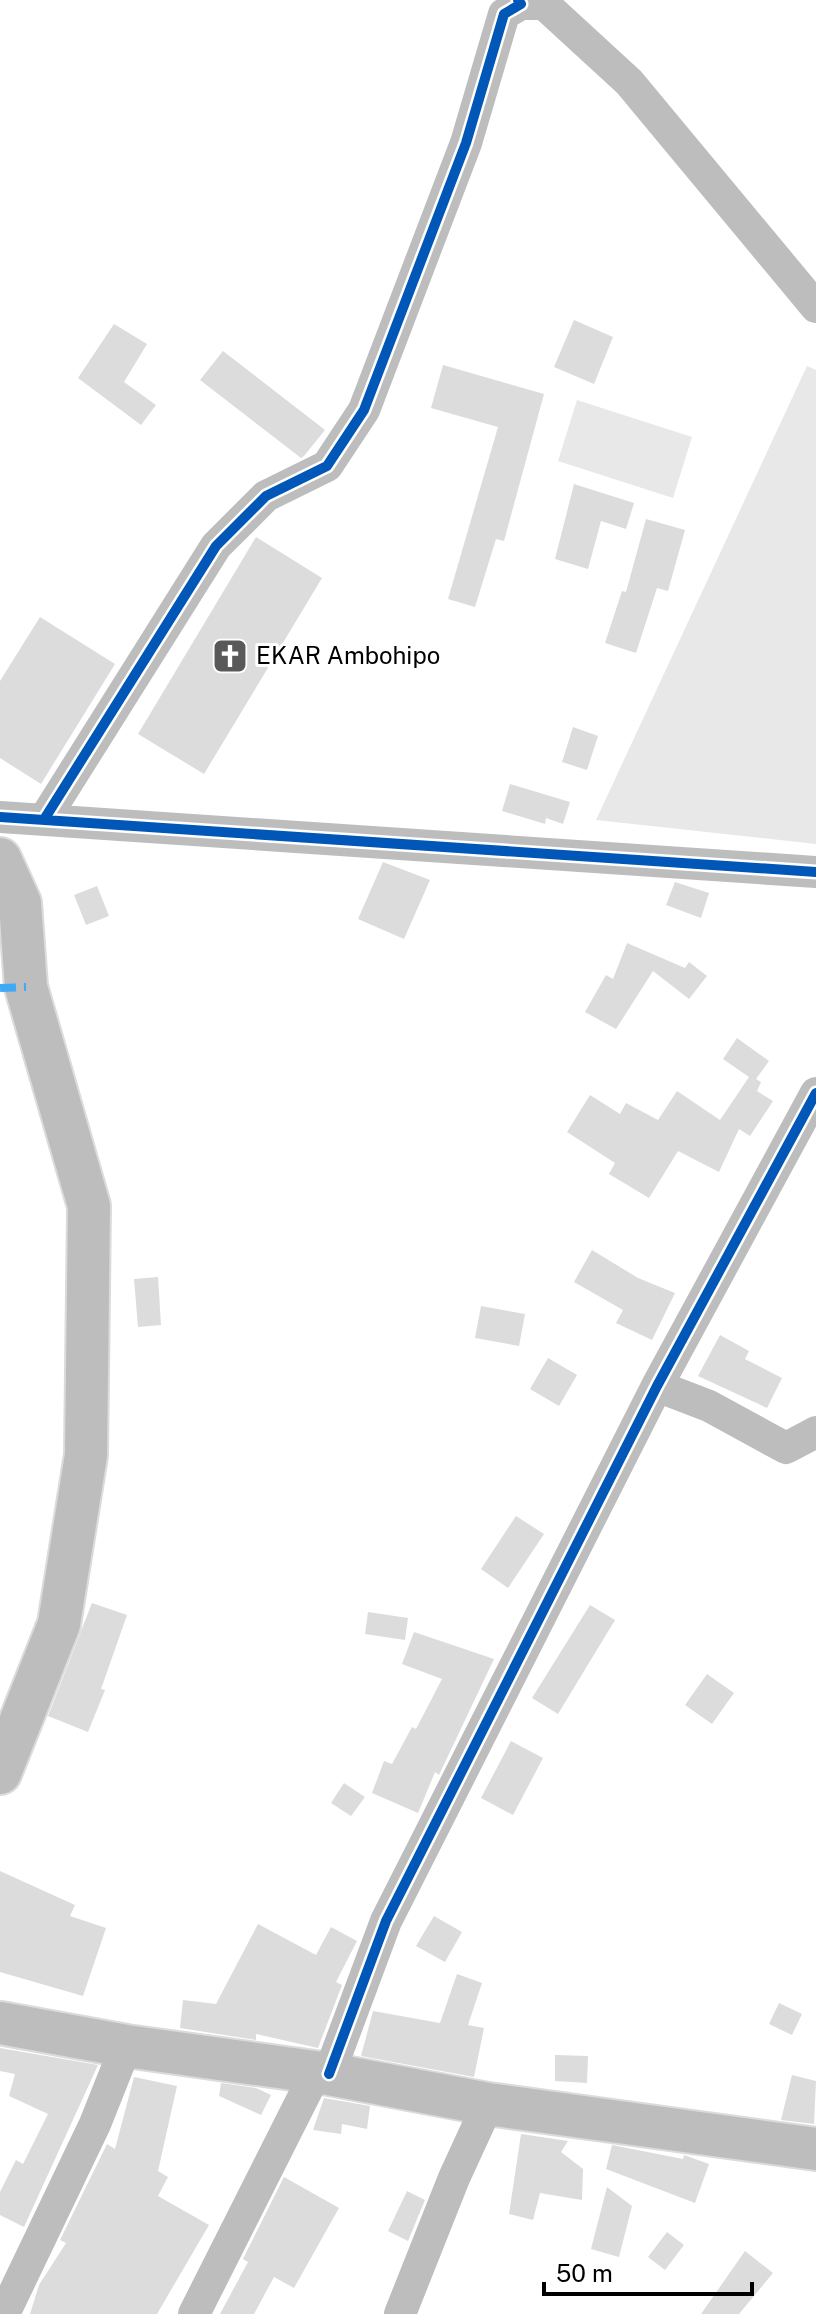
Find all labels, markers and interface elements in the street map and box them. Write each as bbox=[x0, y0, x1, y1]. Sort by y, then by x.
church icon: EKAR Ambohipo bbox=[211, 637, 249, 675]
place label: EKAR Ambohipo bbox=[256, 641, 440, 669]
scale bar bbox=[544, 2246, 752, 2296]
text: 50 m bbox=[556, 2259, 613, 2287]

